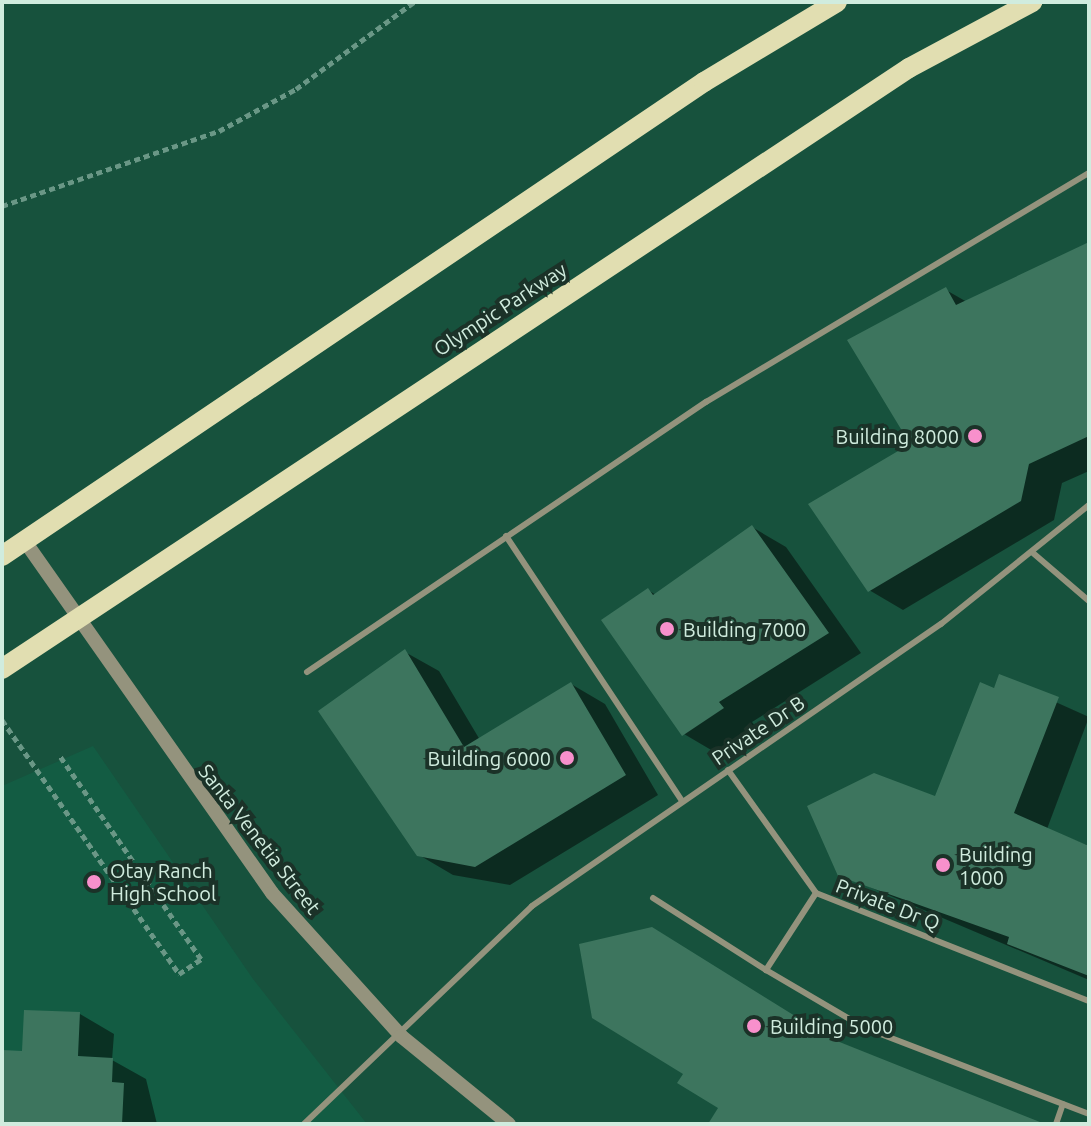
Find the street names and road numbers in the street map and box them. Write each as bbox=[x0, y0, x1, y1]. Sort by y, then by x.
street label: Olympic Parkway bbox=[429, 257, 571, 361]
street label: Private Dr B bbox=[707, 690, 809, 770]
street label: Santa Venetia Street bbox=[194, 759, 326, 919]
street label: Private Dr Q bbox=[833, 873, 943, 935]

